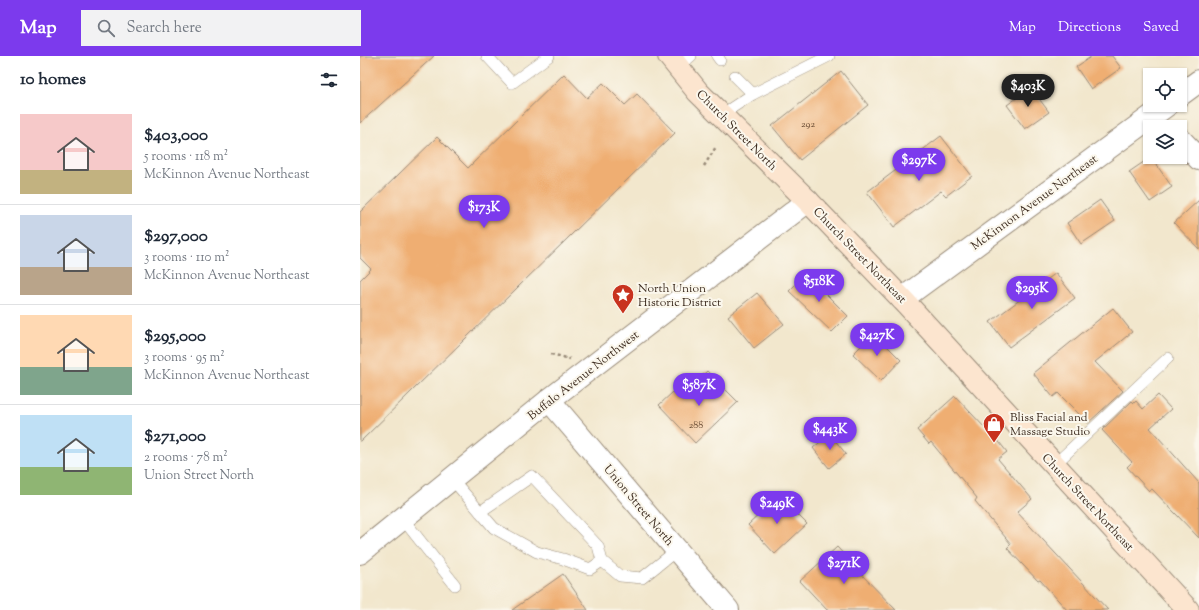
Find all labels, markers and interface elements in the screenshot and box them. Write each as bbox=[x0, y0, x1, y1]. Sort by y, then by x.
search box bbox=[81, 10, 361, 46]
text: Map bbox=[20, 15, 57, 42]
icon: search bbox=[95, 17, 117, 39]
text: Search here bbox=[127, 18, 202, 39]
text: Map bbox=[1009, 18, 1036, 38]
text: Directions bbox=[1058, 18, 1121, 38]
text: Saved bbox=[1143, 18, 1179, 38]
text: 10 homes bbox=[20, 68, 86, 92]
map controls bbox=[1143, 68, 1187, 164]
button: locate bbox=[1143, 68, 1187, 112]
icon: filters bbox=[318, 69, 340, 91]
pin: $403K bbox=[1000, 74, 1056, 108]
text: $403K bbox=[1011, 78, 1045, 96]
street label: Church Street North bbox=[692, 86, 781, 175]
house number: 292 bbox=[801, 117, 815, 132]
button: layers bbox=[1143, 120, 1187, 164]
text: $403,000 bbox=[144, 124, 208, 148]
icon: home bbox=[52, 130, 100, 178]
text: 5 rooms · 118 m² bbox=[144, 148, 228, 166]
pin: $297K bbox=[891, 148, 947, 182]
street label: McKinnon Avenue Northeast bbox=[968, 151, 1102, 255]
text: $297K bbox=[901, 152, 937, 170]
text: McKinnon Avenue Northeast bbox=[144, 166, 309, 184]
pin: $173K bbox=[456, 195, 512, 229]
text: $173K bbox=[468, 199, 500, 217]
street label: Church Street Northeast bbox=[808, 203, 910, 308]
text: $297,000 bbox=[144, 225, 208, 249]
icon: home bbox=[52, 231, 100, 279]
text: 3 rooms · 110 m² bbox=[144, 249, 229, 267]
text: McKinnon Avenue Northeast bbox=[144, 267, 309, 285]
pin: $518K bbox=[791, 269, 847, 303]
text: $518K bbox=[803, 273, 835, 291]
pin: $295K bbox=[1004, 276, 1060, 310]
place label: North Union Historic District bbox=[638, 280, 721, 312]
text: $295K bbox=[1015, 280, 1049, 298]
place icon: North Union Historic District bbox=[610, 282, 636, 315]
pin: $427K bbox=[849, 323, 905, 357]
text: $295,000 bbox=[144, 325, 206, 349]
street label: Buffalo Avenue Northwest bbox=[524, 327, 643, 425]
text: $427K bbox=[859, 327, 895, 345]
icon: home bbox=[52, 331, 100, 379]
text: 3 rooms · 95 m² bbox=[144, 349, 225, 367]
text: McKinnon Avenue Northeast bbox=[144, 367, 309, 385]
pin: $587K bbox=[671, 373, 727, 407]
text: $587K bbox=[682, 377, 716, 395]
place label: Bliss Facial and Massage Studio bbox=[1010, 409, 1091, 441]
shop icon: Bliss Facial and Massage Studio bbox=[981, 411, 1007, 444]
pin: $443K bbox=[802, 417, 858, 451]
house number: 288 bbox=[689, 418, 703, 433]
text: $443K bbox=[813, 421, 847, 439]
text: $271,000 bbox=[144, 425, 206, 449]
icon: home bbox=[52, 431, 100, 479]
text: 2 rooms · 78 m² bbox=[144, 449, 228, 467]
street label: Church Street Northeast bbox=[1037, 450, 1137, 556]
street label: Union Street North bbox=[599, 461, 678, 550]
text: Union Street North bbox=[144, 467, 254, 485]
pin: $249K bbox=[749, 491, 805, 525]
text: $249K bbox=[759, 495, 795, 513]
pin: $271K bbox=[816, 551, 872, 585]
text: $271K bbox=[827, 555, 861, 573]

